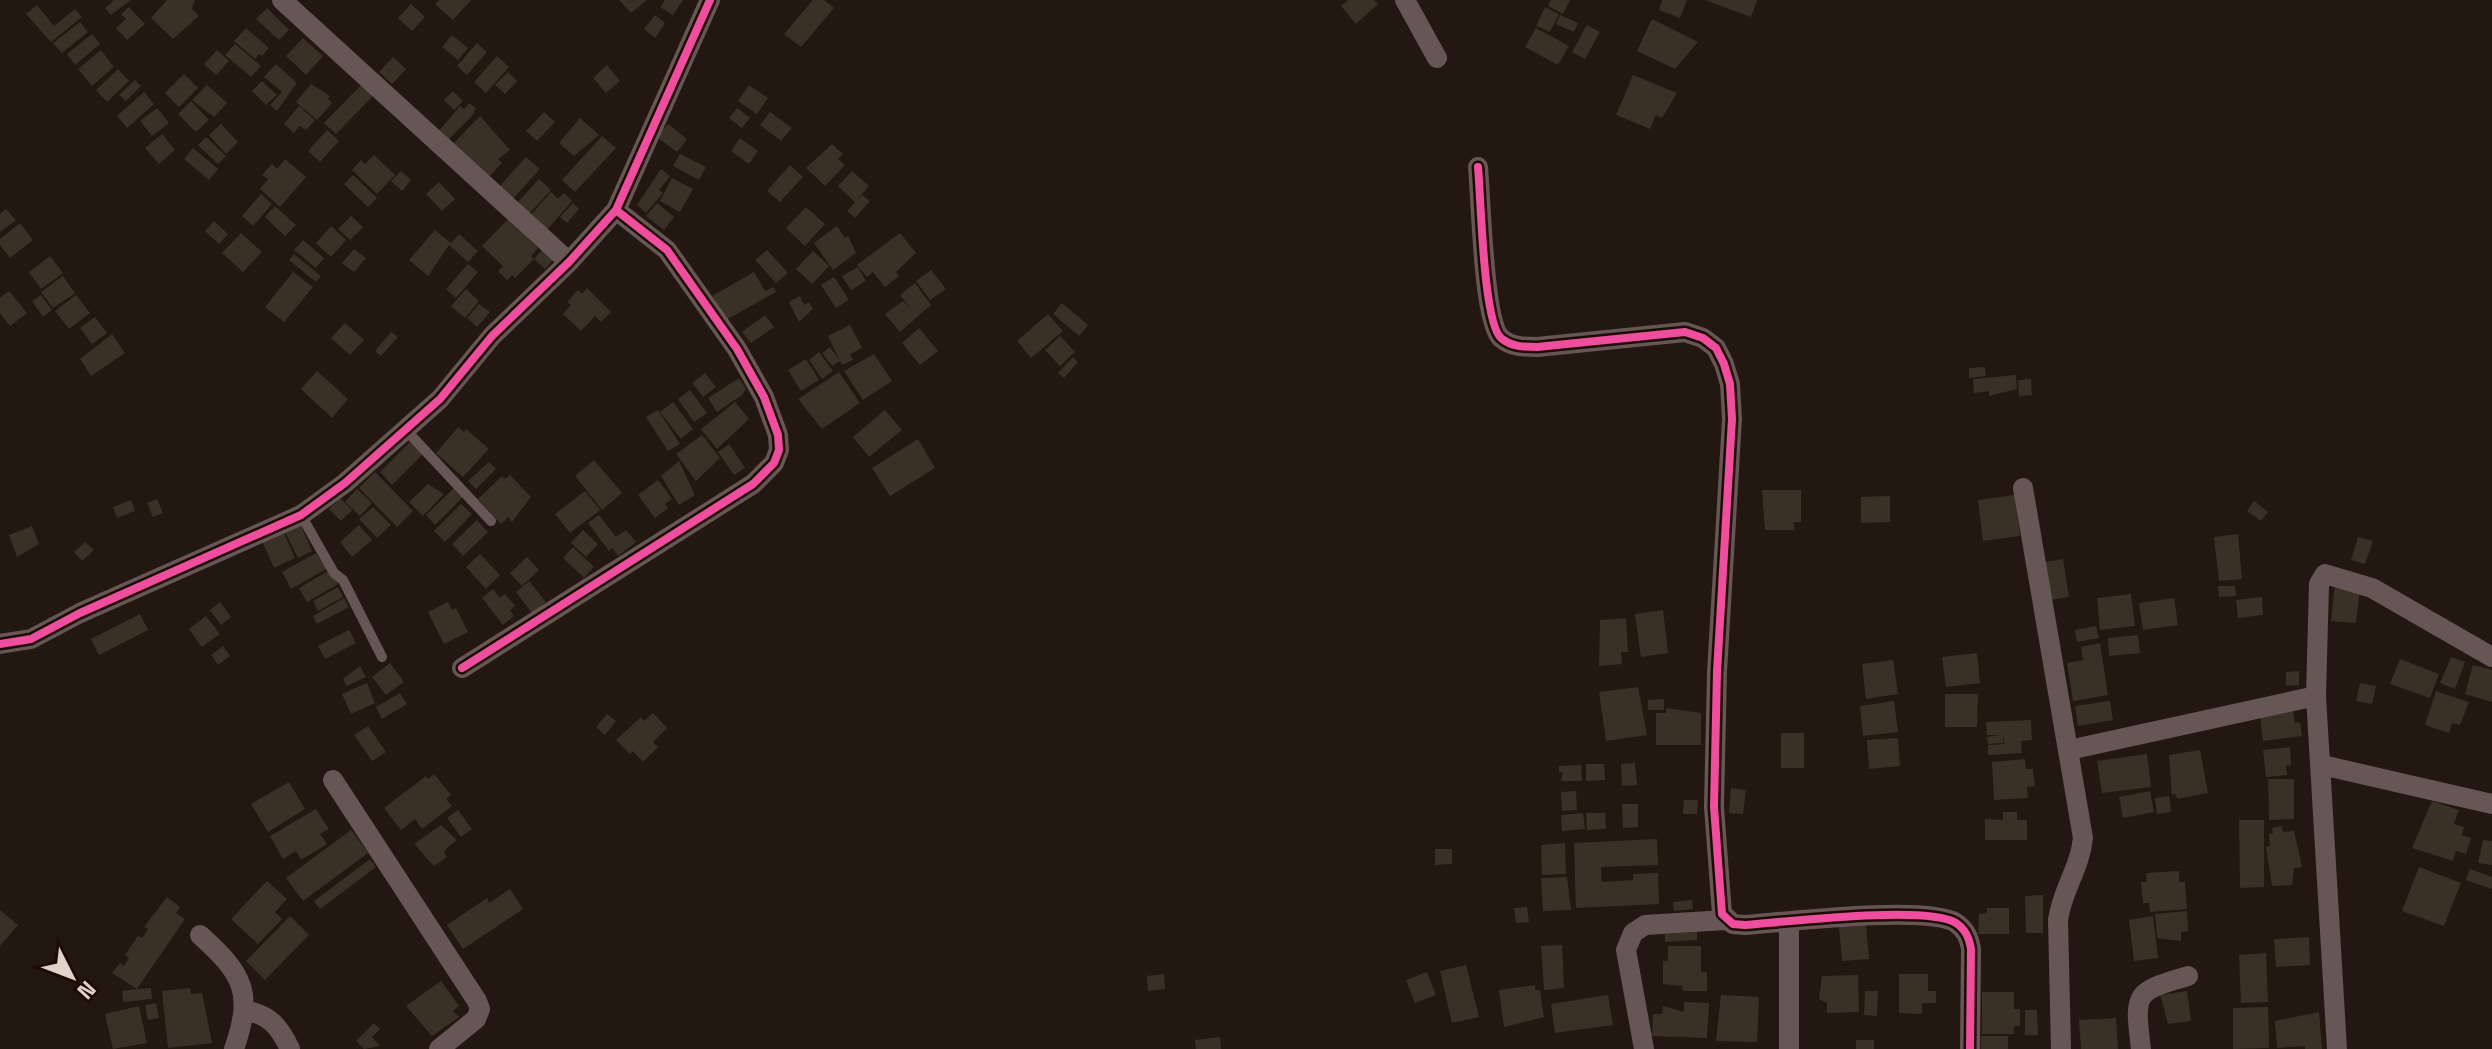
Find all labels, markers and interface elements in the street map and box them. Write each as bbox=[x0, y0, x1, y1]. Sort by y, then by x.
north arrow bbox=[32, 937, 112, 1017]
text: N bbox=[72, 976, 102, 1005]

